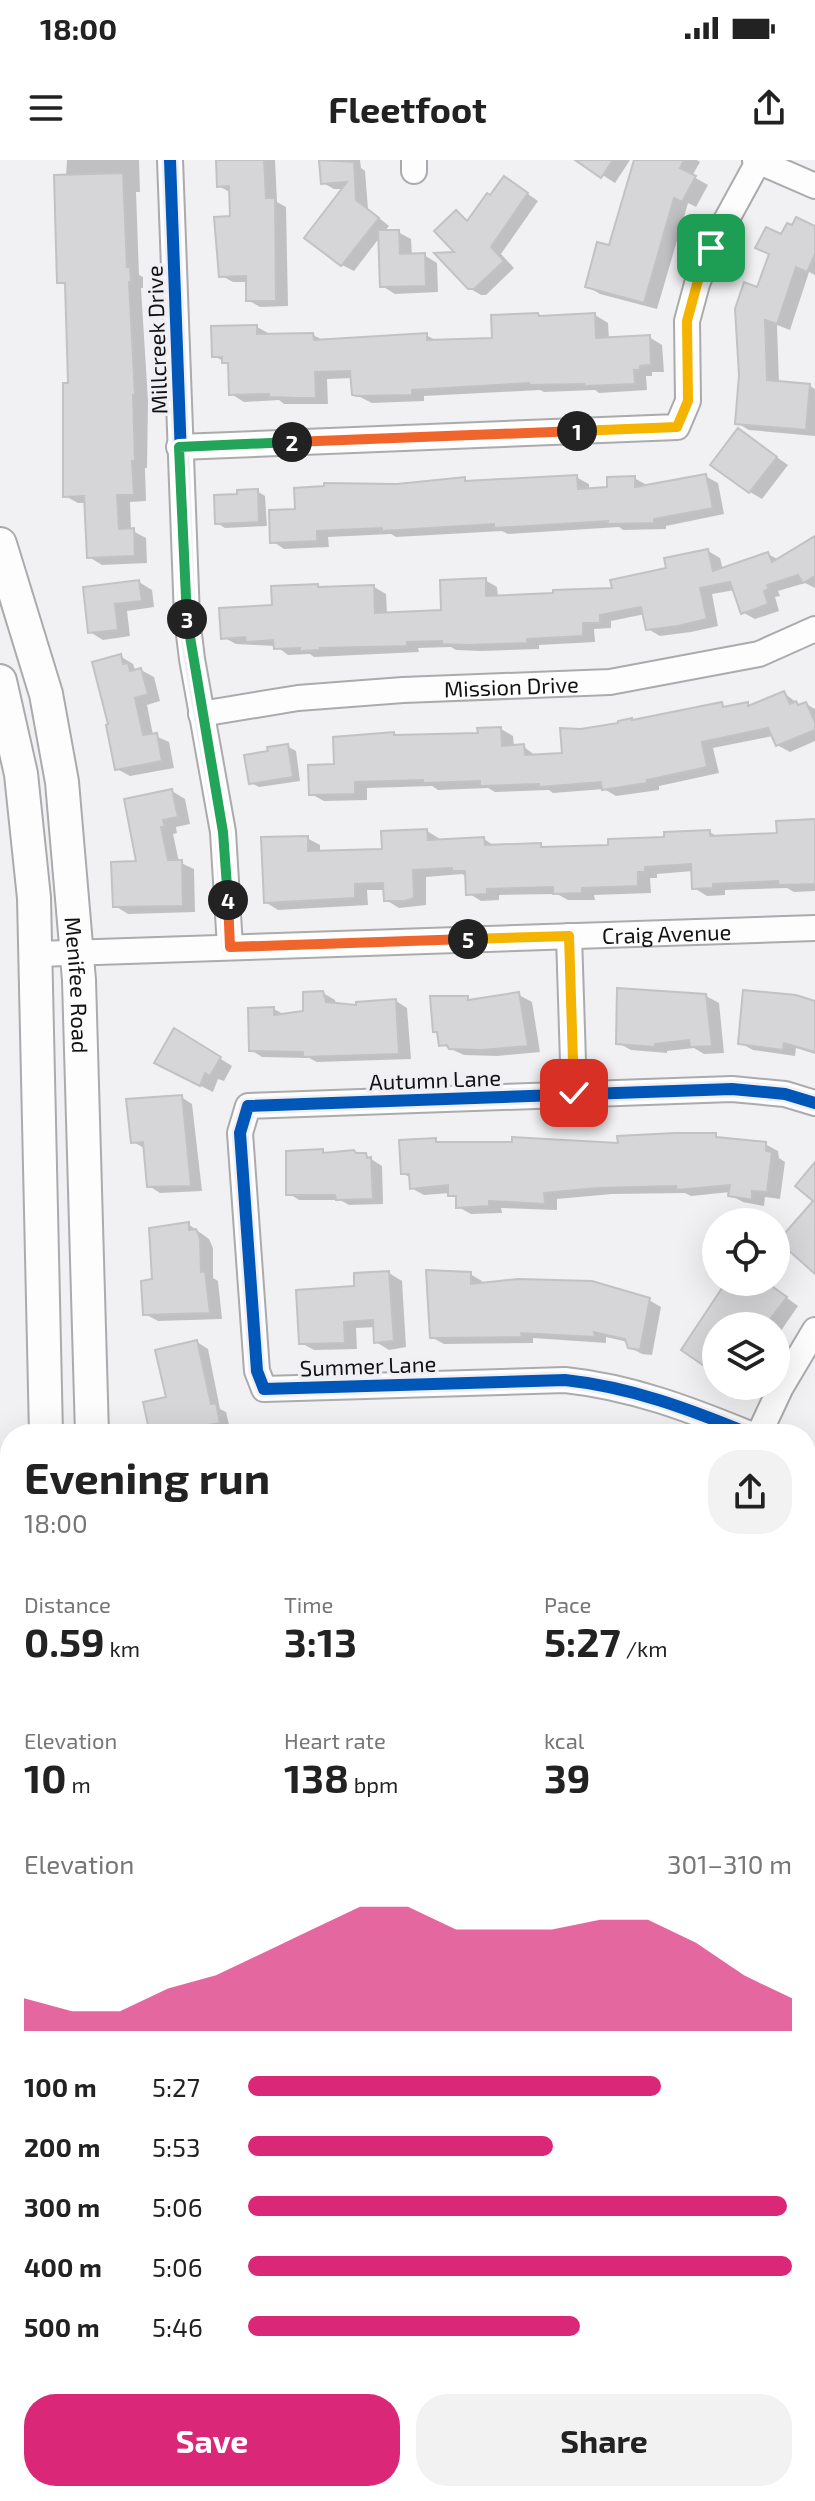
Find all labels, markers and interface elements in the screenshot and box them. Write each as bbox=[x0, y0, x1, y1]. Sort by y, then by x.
text: 18:00 bbox=[40, 10, 117, 46]
icon: menu bbox=[24, 86, 68, 130]
icon: share bbox=[747, 86, 791, 130]
text: Fleetfoot bbox=[328, 87, 487, 130]
pin bbox=[677, 214, 745, 282]
icon: arrive bbox=[689, 226, 733, 270]
street label: Millcreek Drive bbox=[140, 265, 172, 415]
pin: 1 bbox=[557, 411, 597, 451]
text: 1 bbox=[572, 418, 582, 444]
pin: 2 bbox=[272, 422, 312, 462]
text: 2 bbox=[286, 429, 298, 455]
pin: 3 bbox=[167, 599, 207, 639]
text: 3 bbox=[181, 606, 193, 632]
street label: Mission Drive bbox=[443, 670, 579, 701]
pin: 4 bbox=[208, 880, 248, 920]
text: 4 bbox=[221, 887, 235, 913]
street label: Menifee Road bbox=[61, 916, 94, 1054]
street label: Craig Avenue bbox=[602, 918, 732, 948]
pin: 5 bbox=[448, 919, 488, 959]
text: 5 bbox=[462, 926, 474, 952]
pin bbox=[540, 1059, 608, 1127]
street label: Autumn Lane bbox=[369, 1064, 501, 1094]
icon: check bbox=[552, 1071, 596, 1115]
map controls bbox=[702, 1208, 790, 1400]
button: locate bbox=[702, 1208, 790, 1296]
button: layers bbox=[702, 1312, 790, 1400]
street label: Summer Lane bbox=[299, 1350, 437, 1380]
text: Evening run bbox=[24, 1450, 270, 1503]
button: share bbox=[708, 1450, 792, 1534]
text: 18:00 bbox=[24, 1507, 88, 1538]
text: Distance bbox=[24, 1591, 111, 1617]
text: Time bbox=[284, 1591, 333, 1617]
text: Pace bbox=[544, 1591, 591, 1617]
text: 0.59 bbox=[24, 1617, 105, 1665]
text: 3:13 bbox=[284, 1617, 357, 1665]
text: 5:27 bbox=[544, 1617, 621, 1665]
text: km bbox=[105, 1635, 140, 1661]
text: /km bbox=[621, 1635, 668, 1661]
text: Elevation bbox=[24, 1727, 117, 1753]
text: Heart rate bbox=[284, 1727, 386, 1753]
text: kcal bbox=[544, 1727, 584, 1753]
text: 10 bbox=[24, 1753, 67, 1801]
text: 138 bbox=[284, 1753, 349, 1801]
text: 39 bbox=[544, 1753, 590, 1801]
text: m bbox=[67, 1771, 91, 1797]
text: bpm bbox=[349, 1771, 398, 1797]
text: Elevation bbox=[24, 1848, 134, 1879]
text: 301–310 m bbox=[667, 1848, 792, 1879]
text: 100 m bbox=[24, 2071, 97, 2102]
text: 5:27 bbox=[152, 2071, 200, 2102]
text: 200 m bbox=[24, 2131, 100, 2162]
text: 5:53 bbox=[152, 2131, 200, 2162]
text: 300 m bbox=[24, 2191, 100, 2222]
text: 5:06 bbox=[152, 2191, 203, 2222]
text: 400 m bbox=[24, 2251, 102, 2282]
text: 5:06 bbox=[152, 2251, 203, 2282]
text: 500 m bbox=[24, 2311, 100, 2342]
text: 5:46 bbox=[152, 2311, 203, 2342]
button: Save bbox=[24, 2394, 400, 2486]
button: Share bbox=[416, 2394, 792, 2486]

